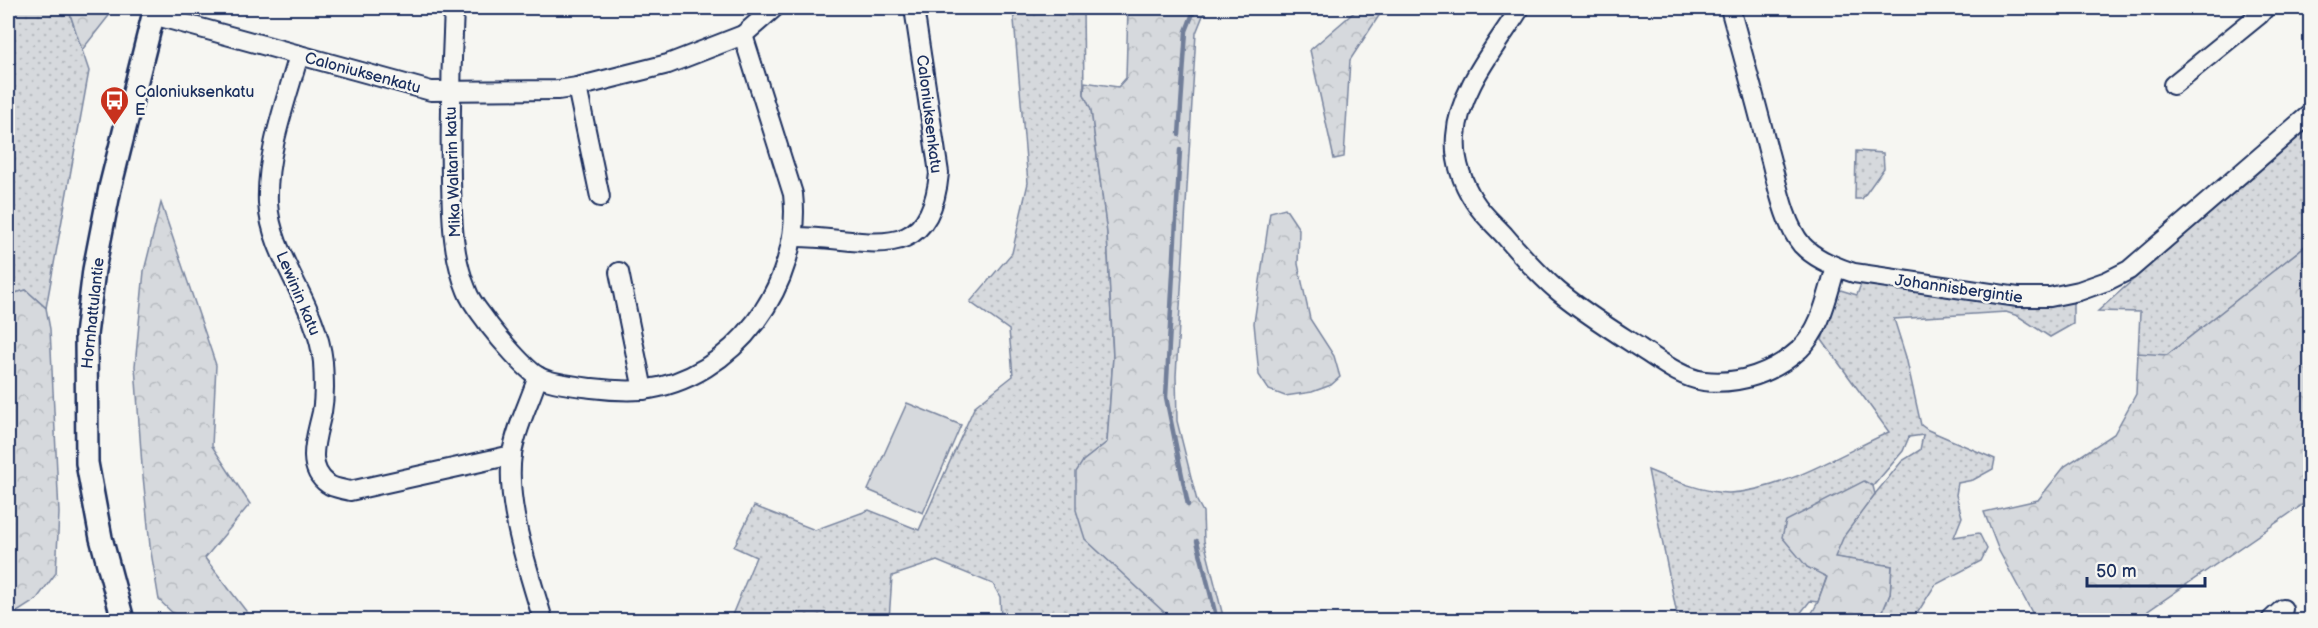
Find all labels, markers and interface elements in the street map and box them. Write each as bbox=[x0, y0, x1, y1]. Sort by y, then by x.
street label: Caloniuksenkatu bbox=[303, 49, 423, 98]
street label: Caloniuksenkatu bbox=[912, 54, 945, 175]
place label: Caloniuksenkatu E bbox=[135, 83, 254, 120]
bus stop icon: Caloniuksenkatu E bbox=[98, 84, 130, 126]
street label: Mika Waltarin katu bbox=[442, 106, 465, 238]
street label: Lewinin katu bbox=[271, 249, 324, 338]
street label: Hornhattulantie bbox=[78, 256, 109, 370]
street label: Johannisbergintie bbox=[1894, 271, 2024, 308]
scale bar bbox=[2087, 550, 2206, 588]
text: 50 m bbox=[2096, 561, 2137, 582]

